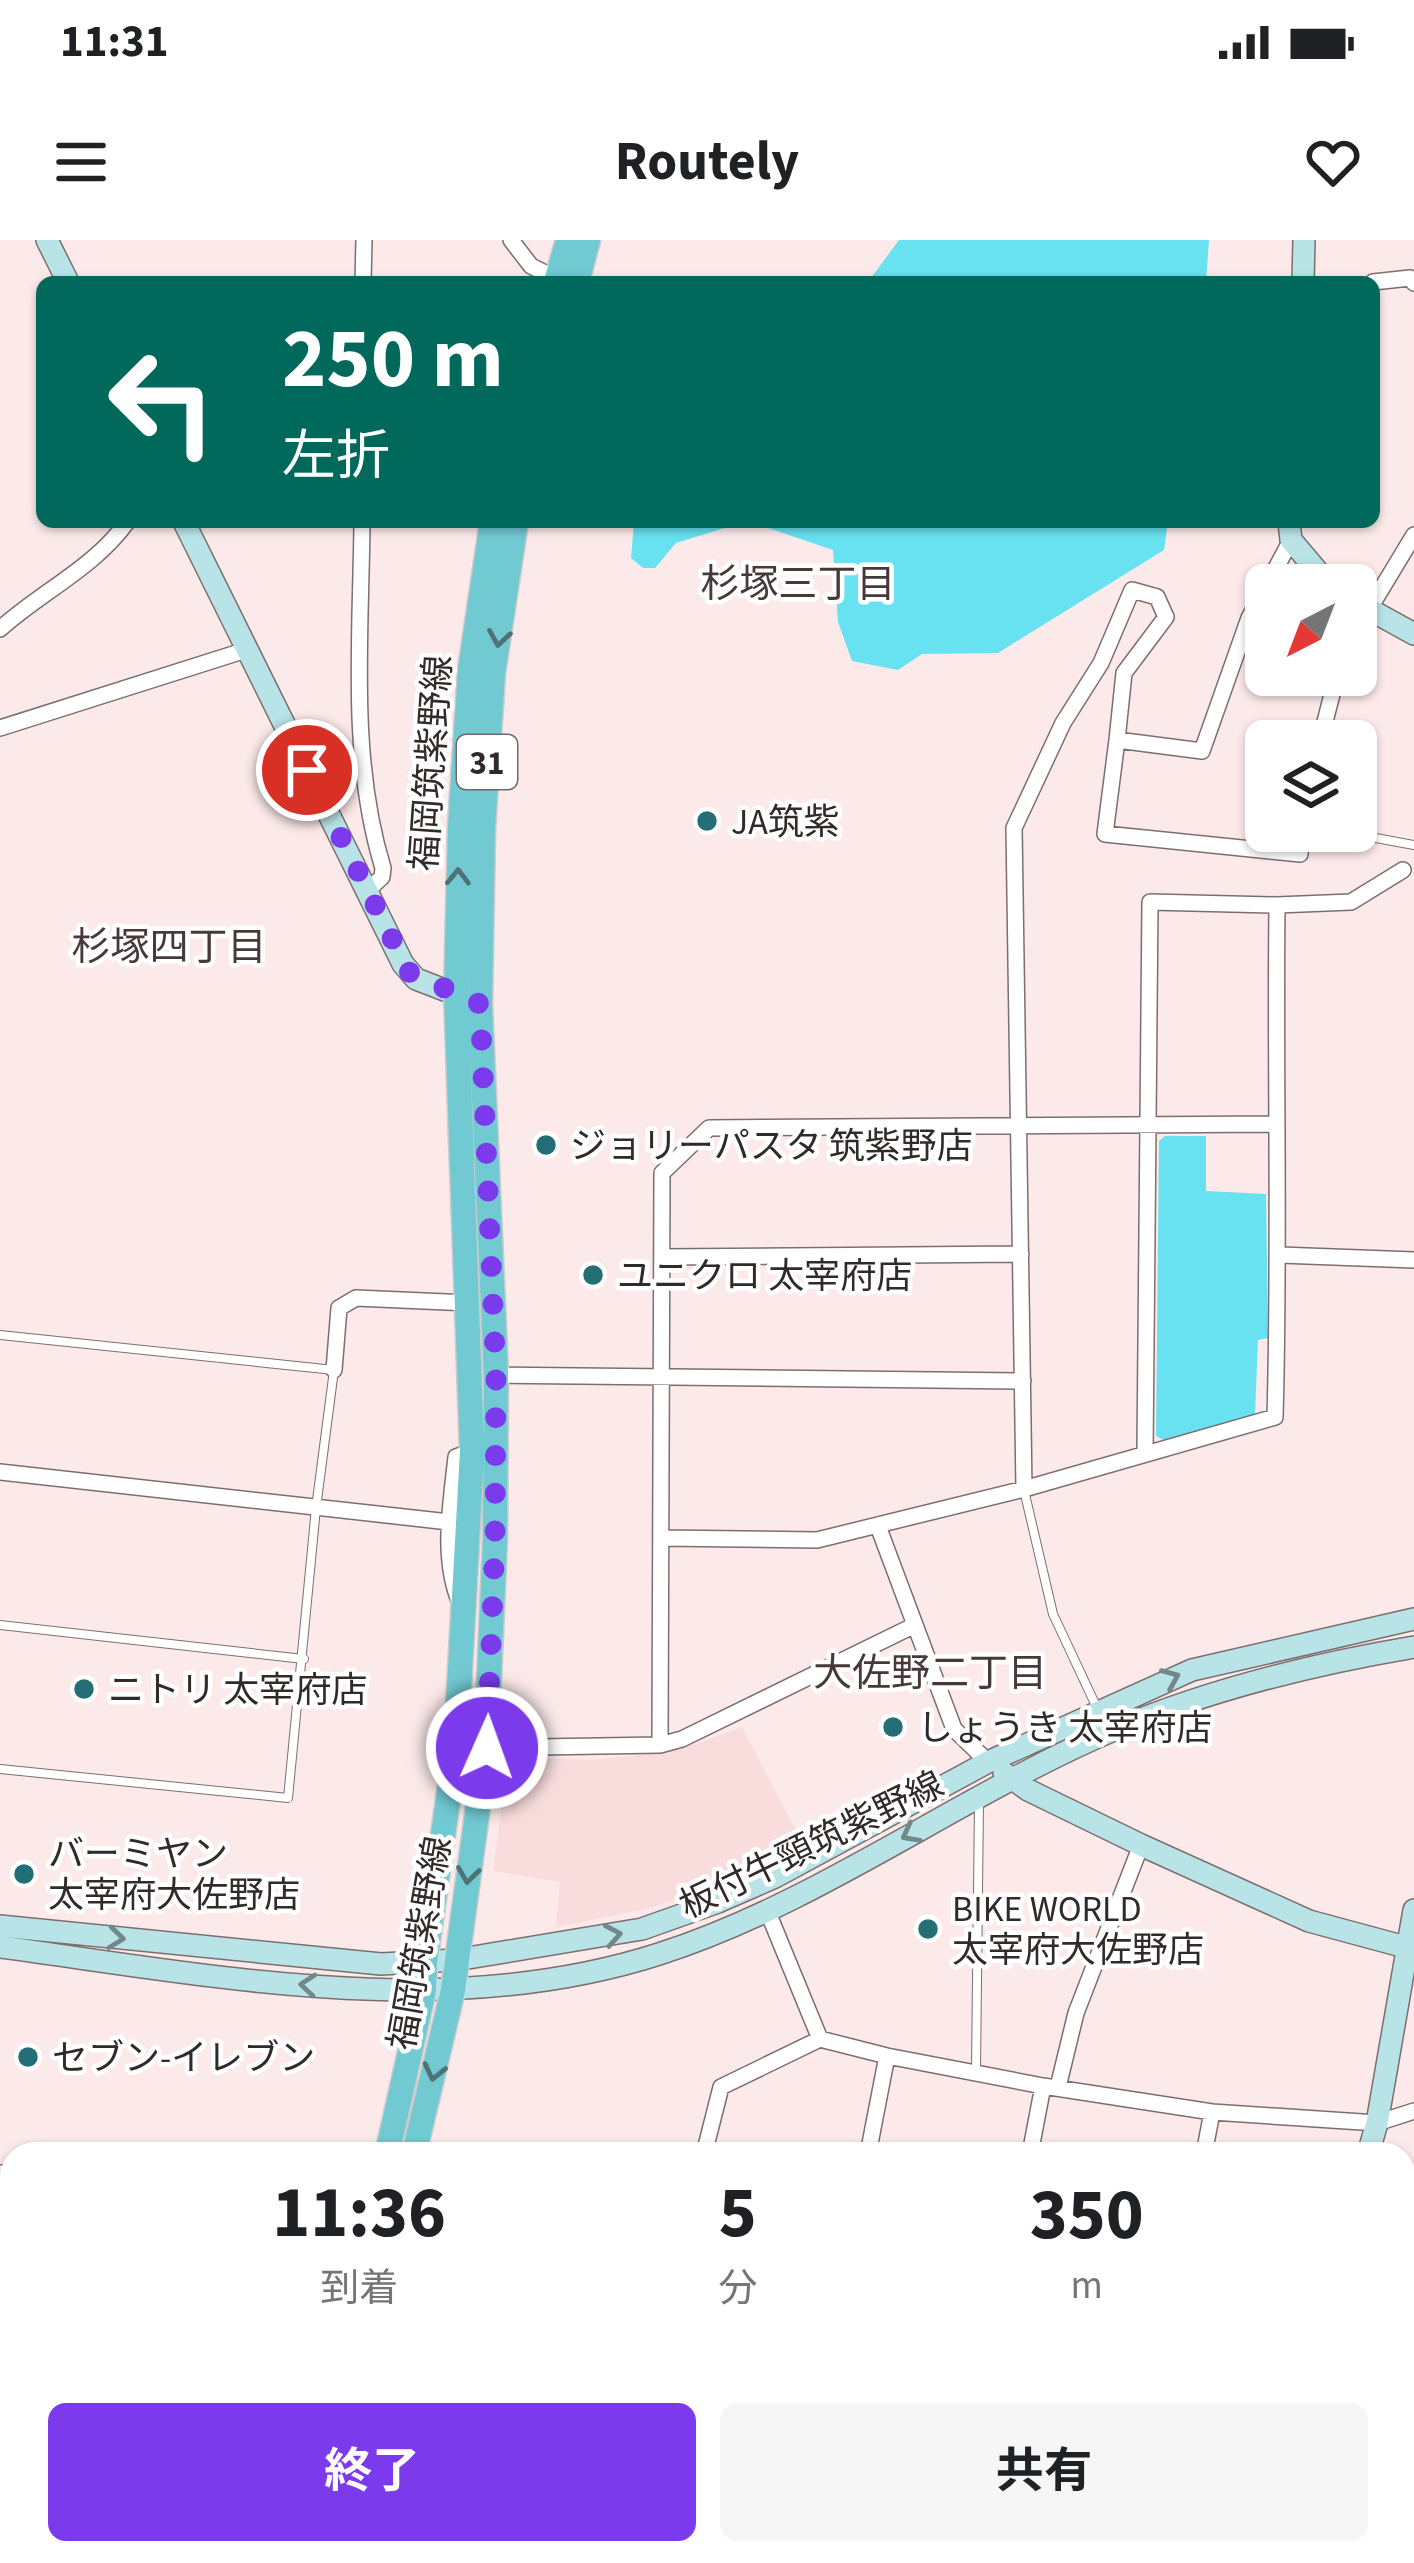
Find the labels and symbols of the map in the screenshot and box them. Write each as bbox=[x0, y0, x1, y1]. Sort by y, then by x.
district label: 杉塚三丁目 bbox=[700, 557, 896, 613]
north arrow bbox=[1245, 564, 1377, 696]
one-way arrow bbox=[487, 627, 512, 647]
street label: 福岡筑紫野線 bbox=[399, 654, 464, 873]
pin bbox=[256, 719, 358, 821]
road number: 31 bbox=[457, 735, 517, 789]
place label: JA筑紫 bbox=[731, 797, 840, 848]
marker: JA筑紫 bbox=[694, 808, 720, 834]
one-way arrow bbox=[445, 867, 471, 886]
district label: 杉塚四丁目 bbox=[71, 920, 267, 976]
place label: ジョリーパスタ 筑紫野店 bbox=[570, 1121, 973, 1172]
marker: ジョリーパスタ 筑紫野店 bbox=[533, 1132, 559, 1158]
place label: ユニクロ 太宰府店 bbox=[617, 1251, 912, 1302]
marker: ユニクロ 太宰府店 bbox=[580, 1262, 606, 1288]
district label: 大佐野二丁目 bbox=[813, 1646, 1047, 1702]
place label: ニトリ 太宰府店 bbox=[108, 1665, 367, 1716]
one-way arrow bbox=[1159, 1668, 1180, 1692]
marker: ニトリ 太宰府店 bbox=[71, 1676, 97, 1702]
position arrow bbox=[424, 1685, 550, 1811]
place label: しょうき 太宰府店 bbox=[917, 1703, 1212, 1754]
marker: しょうき 太宰府店 bbox=[880, 1714, 906, 1740]
street label: 板付牛頸筑紫野線 bbox=[671, 1759, 952, 1931]
one-way arrow bbox=[900, 1820, 922, 1843]
place label: バーミヤン 太宰府大佐野店 bbox=[48, 1829, 300, 1921]
street label: 福岡筑紫野線 bbox=[377, 1832, 464, 2054]
marker: バーミヤン 太宰府大佐野店 bbox=[11, 1861, 37, 1887]
one-way arrow bbox=[456, 1865, 482, 1885]
place label: BIKE WORLD 太宰府大佐野店 bbox=[952, 1884, 1204, 1976]
marker: BIKE WORLD 太宰府大佐野店 bbox=[915, 1916, 941, 1942]
one-way arrow bbox=[602, 1923, 622, 1949]
one-way arrow bbox=[107, 1925, 126, 1950]
one-way arrow bbox=[298, 1973, 317, 1998]
place label: セブン-イレブン bbox=[52, 2033, 315, 2084]
marker: セブン-イレブン bbox=[15, 2044, 41, 2070]
one-way arrow bbox=[423, 2062, 448, 2082]

